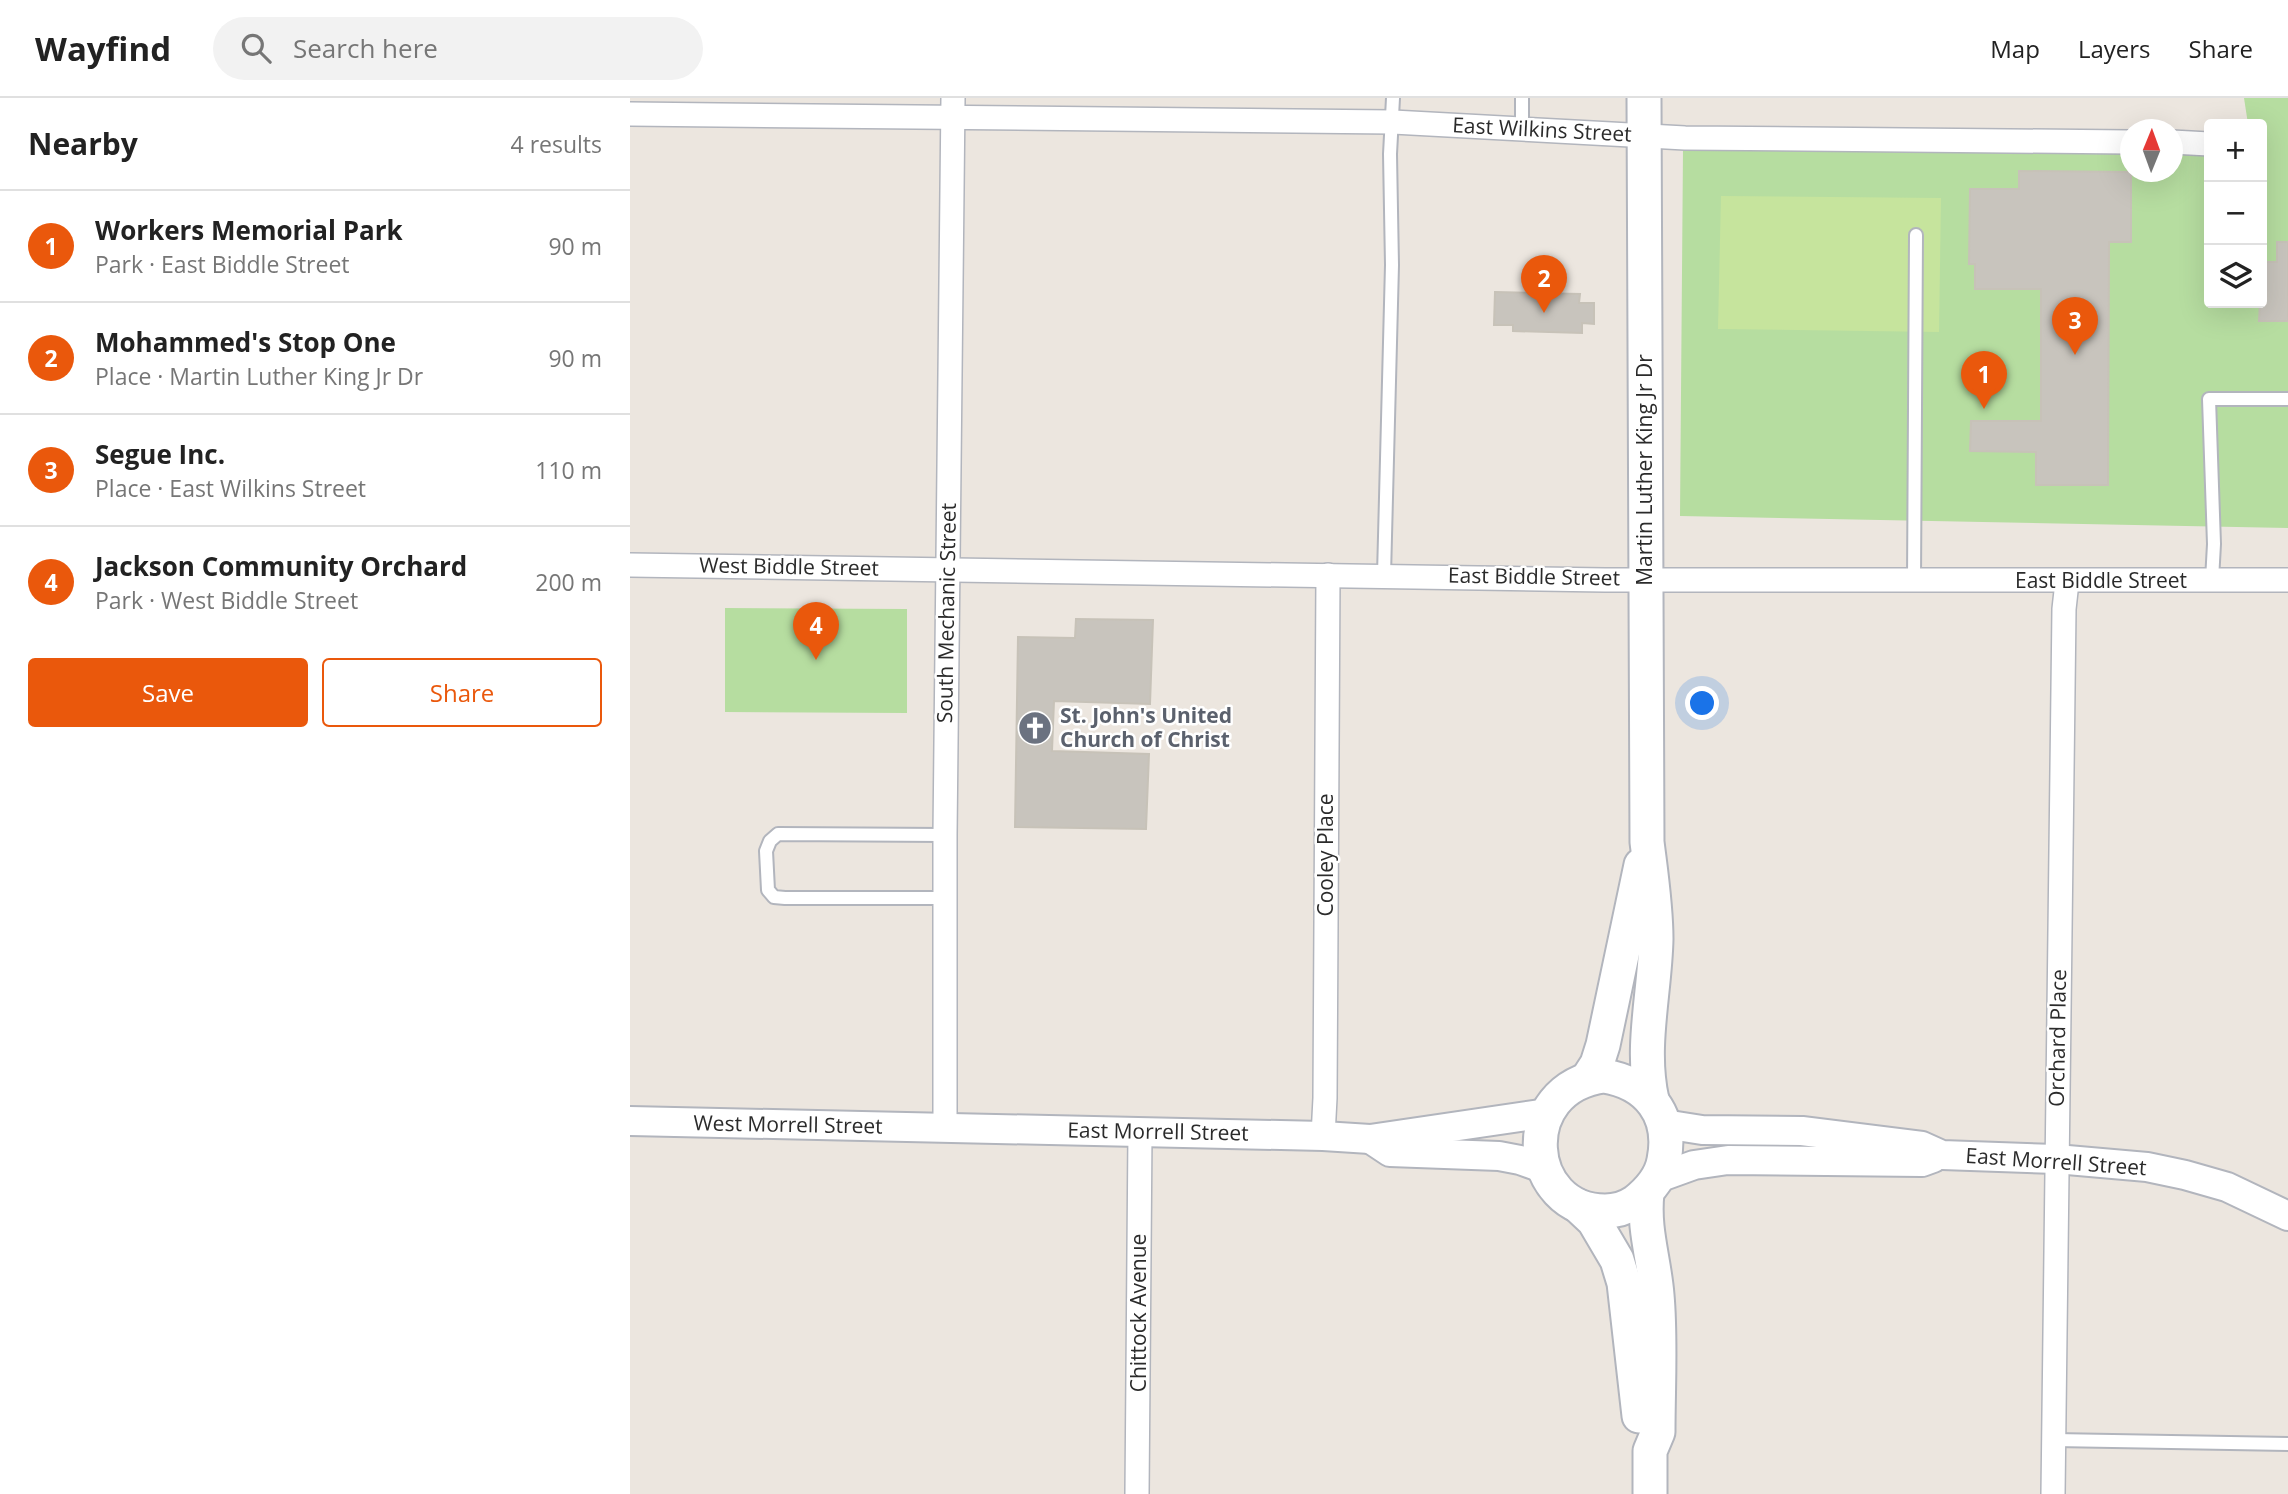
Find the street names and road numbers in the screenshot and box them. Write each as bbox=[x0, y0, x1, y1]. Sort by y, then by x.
street label: East Wilkins Street bbox=[1452, 110, 1632, 148]
street label: Martin Luther King Jr Dr bbox=[1630, 354, 1658, 586]
street label: South Mechanic Street bbox=[930, 503, 962, 723]
street label: West Biddle Street bbox=[699, 550, 879, 582]
street label: East Biddle Street bbox=[1448, 561, 1620, 591]
street label: East Biddle Street bbox=[2015, 566, 2187, 594]
street label: Cooley Place bbox=[1311, 793, 1339, 917]
street label: Orchard Place bbox=[2042, 969, 2072, 1107]
street label: West Morrell Street bbox=[693, 1108, 883, 1140]
street label: East Morrell Street bbox=[1067, 1115, 1249, 1147]
street label: East Morrell Street bbox=[1965, 1141, 2148, 1181]
street label: Chittock Avenue bbox=[1124, 1234, 1152, 1392]

